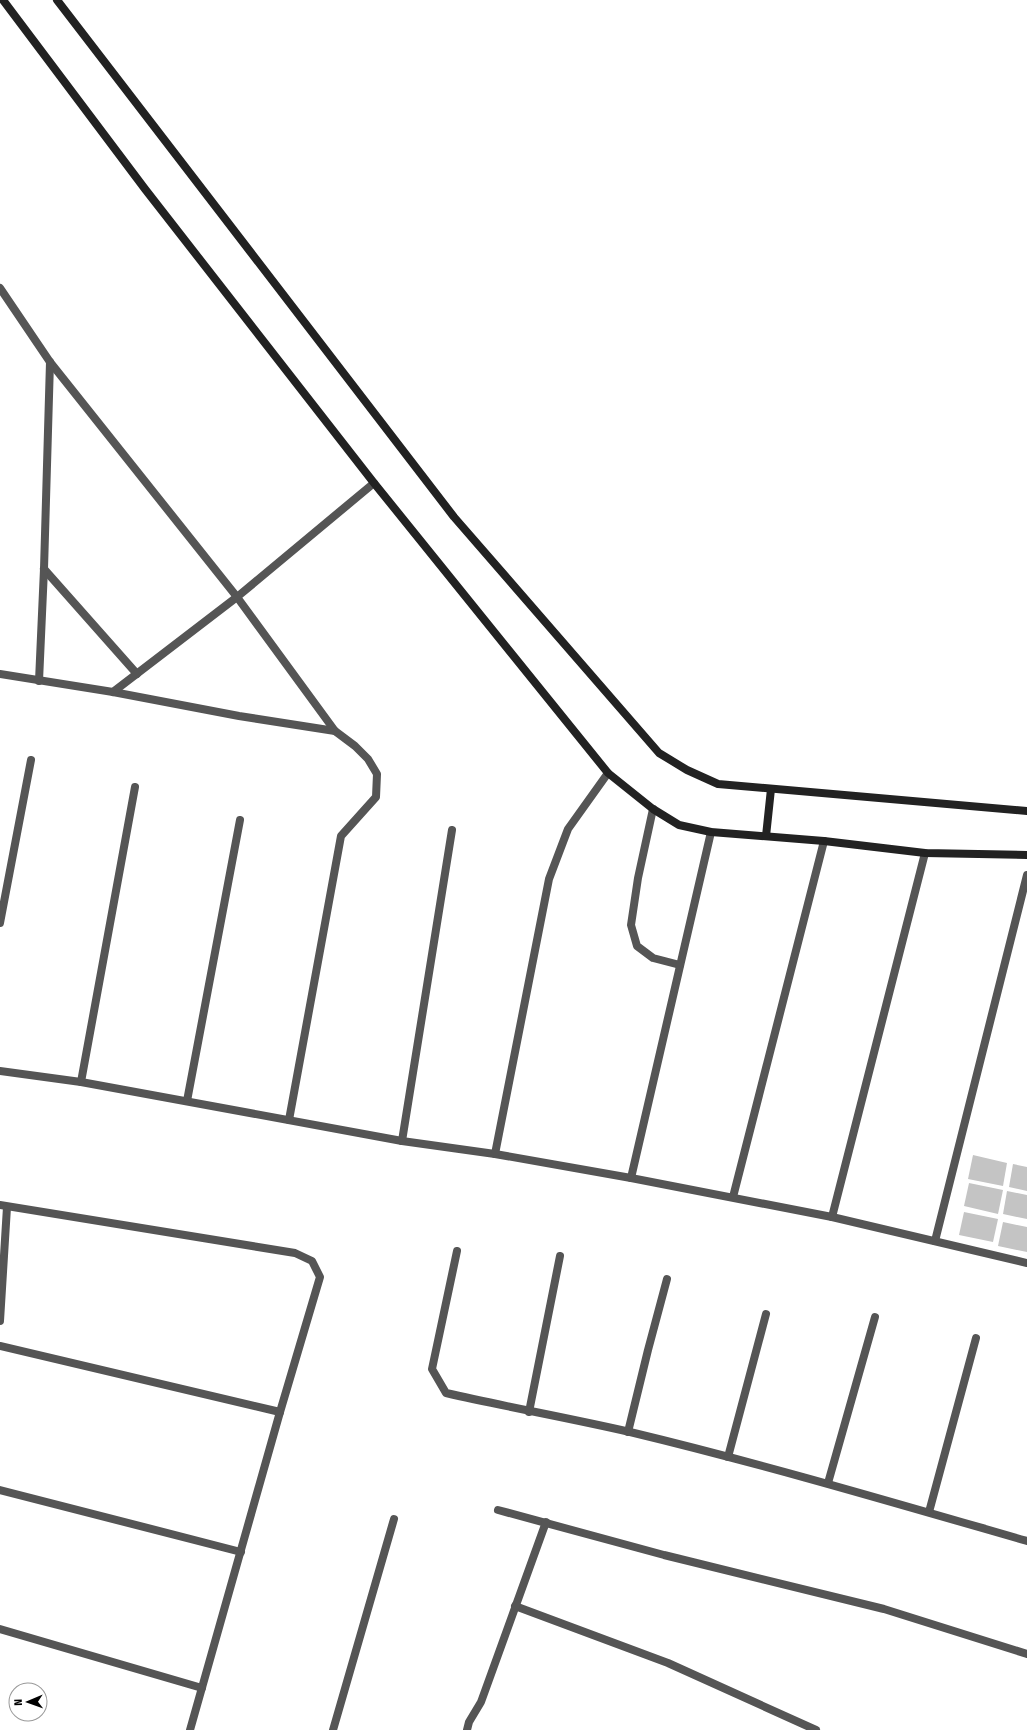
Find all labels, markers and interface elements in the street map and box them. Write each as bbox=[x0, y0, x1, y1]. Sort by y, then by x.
north arrow bbox=[8, 1682, 48, 1722]
text: N bbox=[12, 1699, 25, 1706]

